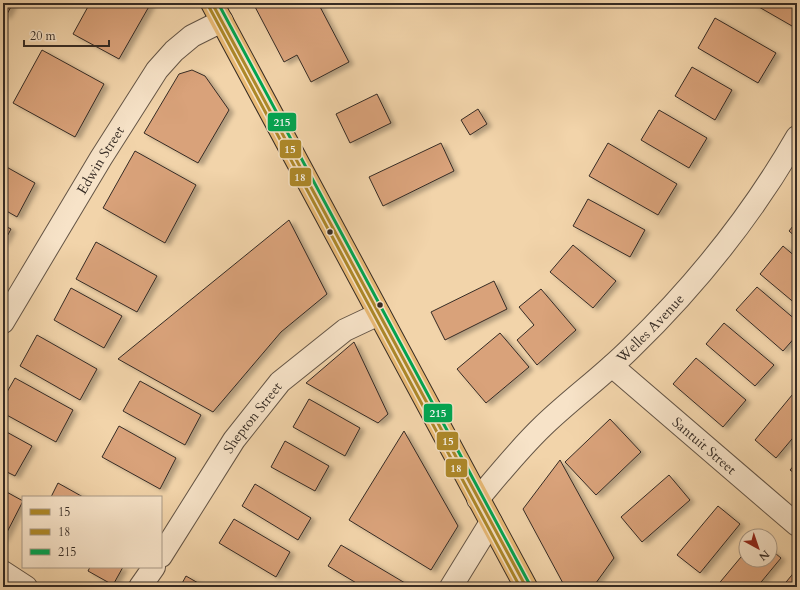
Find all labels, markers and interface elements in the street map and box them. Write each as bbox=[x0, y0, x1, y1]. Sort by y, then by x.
scale bar bbox=[24, 22, 109, 48]
text: 20 m bbox=[30, 28, 57, 44]
line badge: 215 bbox=[267, 112, 297, 132]
text: 215 bbox=[274, 115, 291, 130]
street label: Edwin Street bbox=[72, 122, 129, 198]
line badge: 15 bbox=[279, 139, 302, 159]
text: 15 bbox=[284, 142, 296, 157]
line badge: 18 bbox=[289, 167, 312, 187]
text: 18 bbox=[294, 170, 306, 185]
unlabelled marker bbox=[325, 227, 335, 237]
street label: Welles Avenue bbox=[611, 290, 688, 367]
unlabelled marker bbox=[375, 300, 385, 310]
street label: Shepton Street bbox=[218, 377, 286, 457]
line badge: 215 bbox=[423, 403, 453, 423]
text: 215 bbox=[430, 406, 447, 421]
street label: Santuit Street bbox=[668, 413, 741, 479]
line badge: 15 bbox=[436, 431, 459, 451]
text: 15 bbox=[442, 434, 454, 449]
line badge: 18 bbox=[445, 458, 468, 478]
text: 18 bbox=[450, 461, 462, 476]
legend bbox=[22, 496, 162, 568]
text: 15 bbox=[58, 504, 70, 520]
text: 18 bbox=[58, 524, 70, 540]
north arrow bbox=[738, 528, 778, 568]
text: 215 bbox=[58, 544, 76, 560]
text: N bbox=[755, 546, 773, 564]

